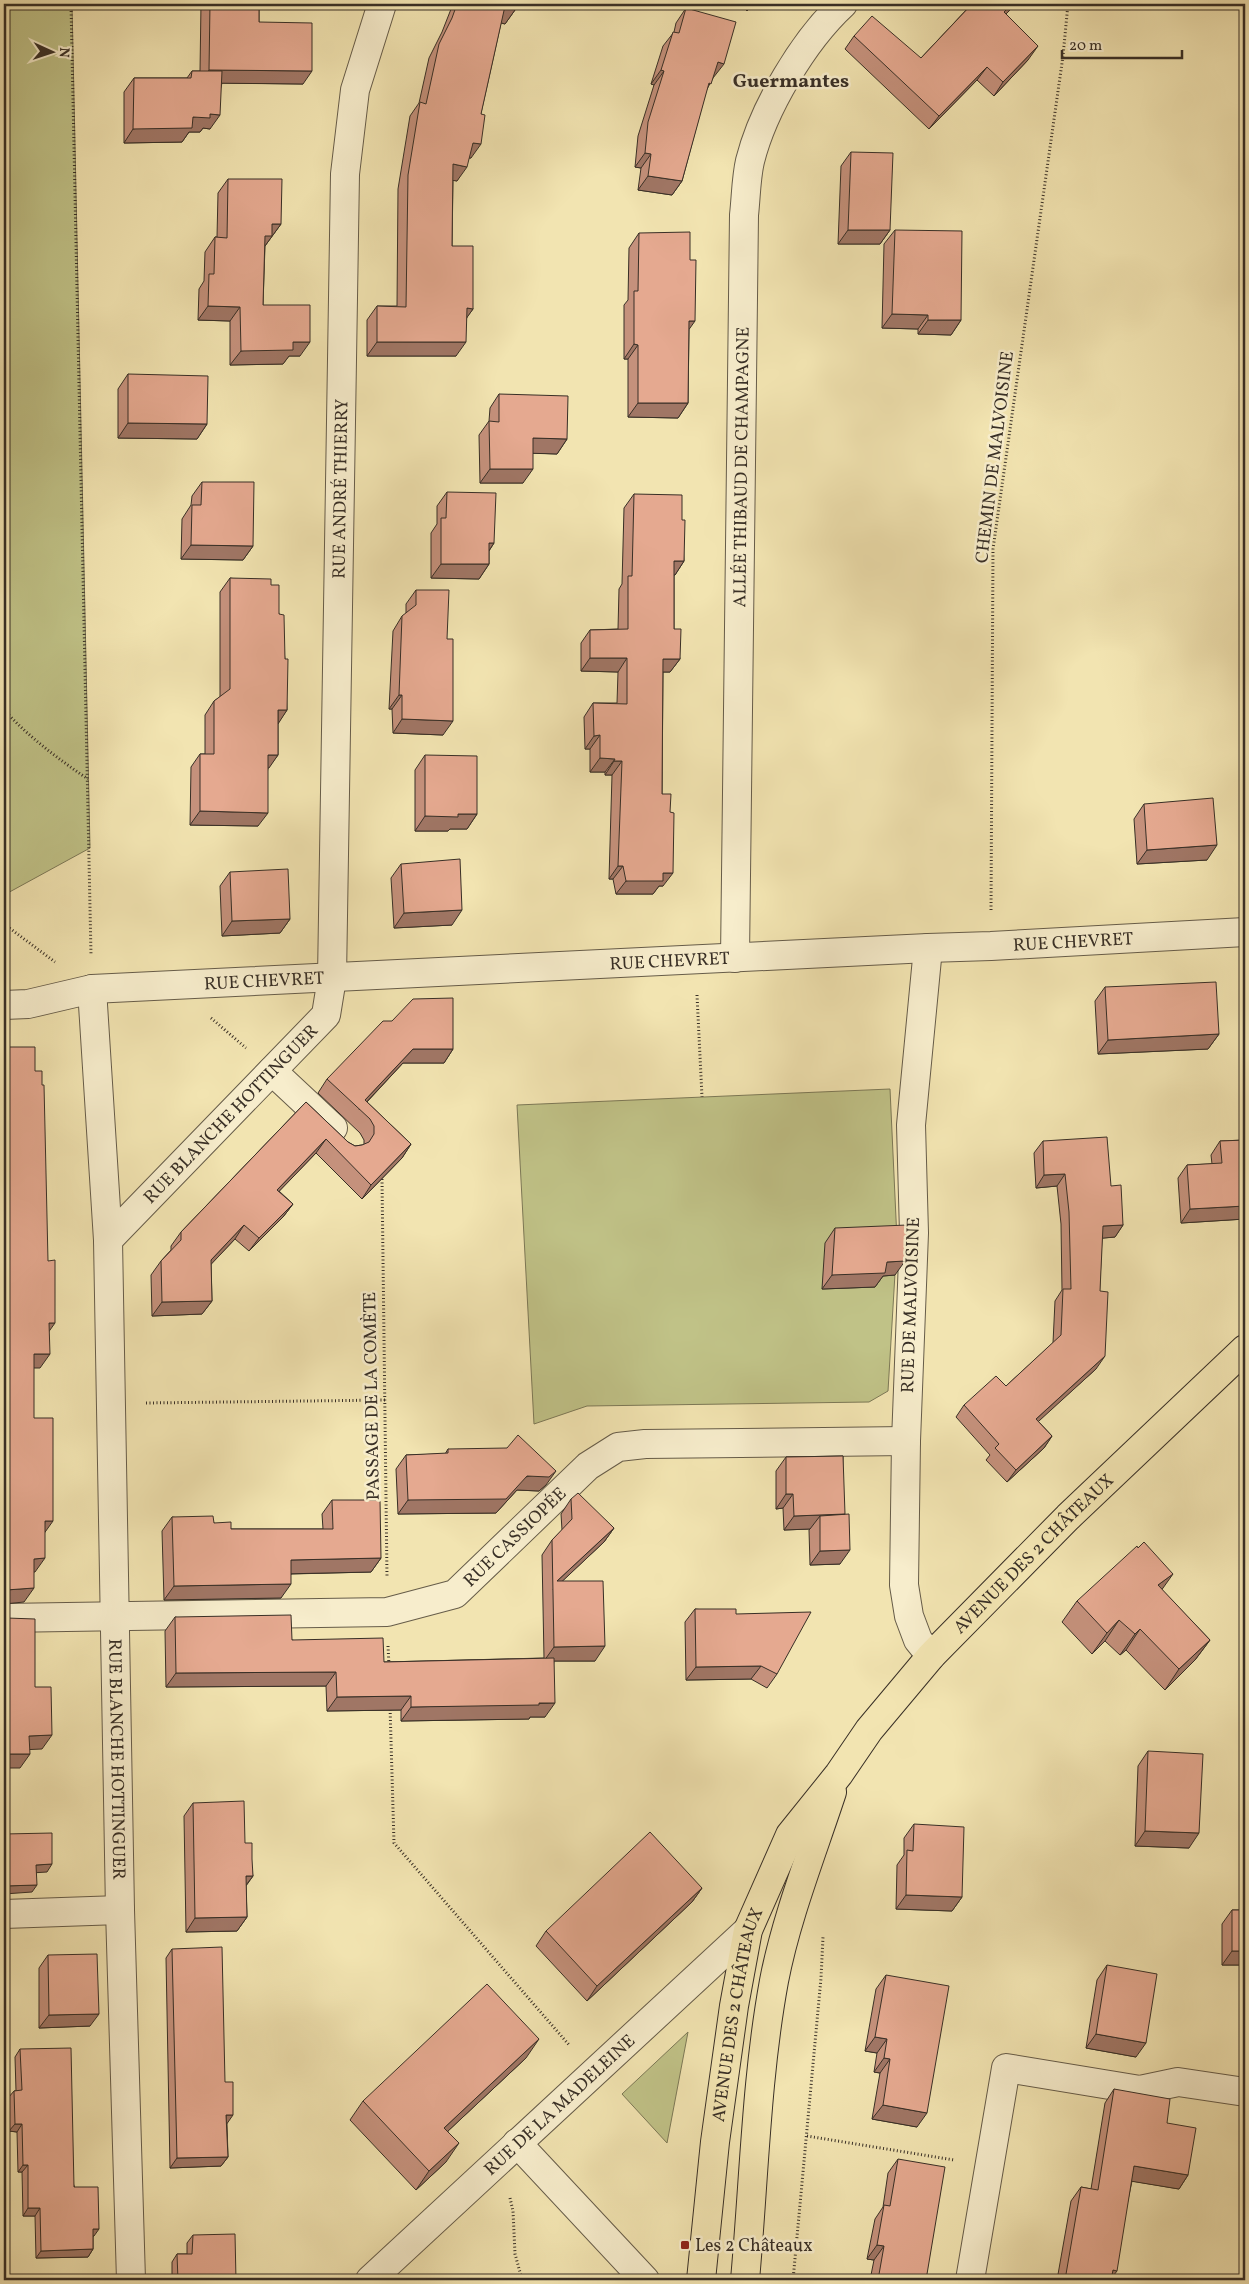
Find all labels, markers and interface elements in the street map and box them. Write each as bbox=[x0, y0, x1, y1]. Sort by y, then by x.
north arrow bbox=[28, 28, 78, 78]
scale bar bbox=[1062, 28, 1182, 60]
text: 20 m bbox=[1069, 36, 1102, 57]
text: N bbox=[54, 47, 73, 58]
district label: Guermantes bbox=[733, 68, 849, 96]
street label: ALLÉE THIBAUD DE CHAMPAGNE bbox=[728, 326, 757, 608]
street label: CHEMIN DE MALVOISINE bbox=[970, 349, 1021, 565]
street label: RUE ANDRÉ THIERRY bbox=[327, 399, 355, 579]
street label: RUE CHEVRET bbox=[1012, 927, 1134, 959]
street label: RUE CHEVRET bbox=[609, 947, 731, 978]
street label: RUE CHEVRET bbox=[203, 967, 325, 997]
street label: RUE BLANCHE HOTTINGUER bbox=[139, 1019, 325, 1210]
street label: RUE DE MALVOISINE bbox=[896, 1216, 927, 1394]
street label: PASSAGE DE LA COMÈTE bbox=[358, 1291, 387, 1500]
street label: AVENUE DES 2 CHÂTEAUX bbox=[948, 1469, 1120, 1640]
street label: RUE CASSIOPÉE bbox=[458, 1482, 573, 1593]
street label: RUE BLANCHE HOTTINGUER bbox=[101, 1639, 130, 1880]
street label: AVENUE DES 2 CHÂTEAUX bbox=[707, 1904, 770, 2124]
street label: RUE DE LA MADELEINE bbox=[479, 2029, 642, 2182]
place label: Les 2 Châteaux bbox=[695, 2234, 813, 2259]
marker: Les 2 Châteaux bbox=[679, 2239, 691, 2251]

